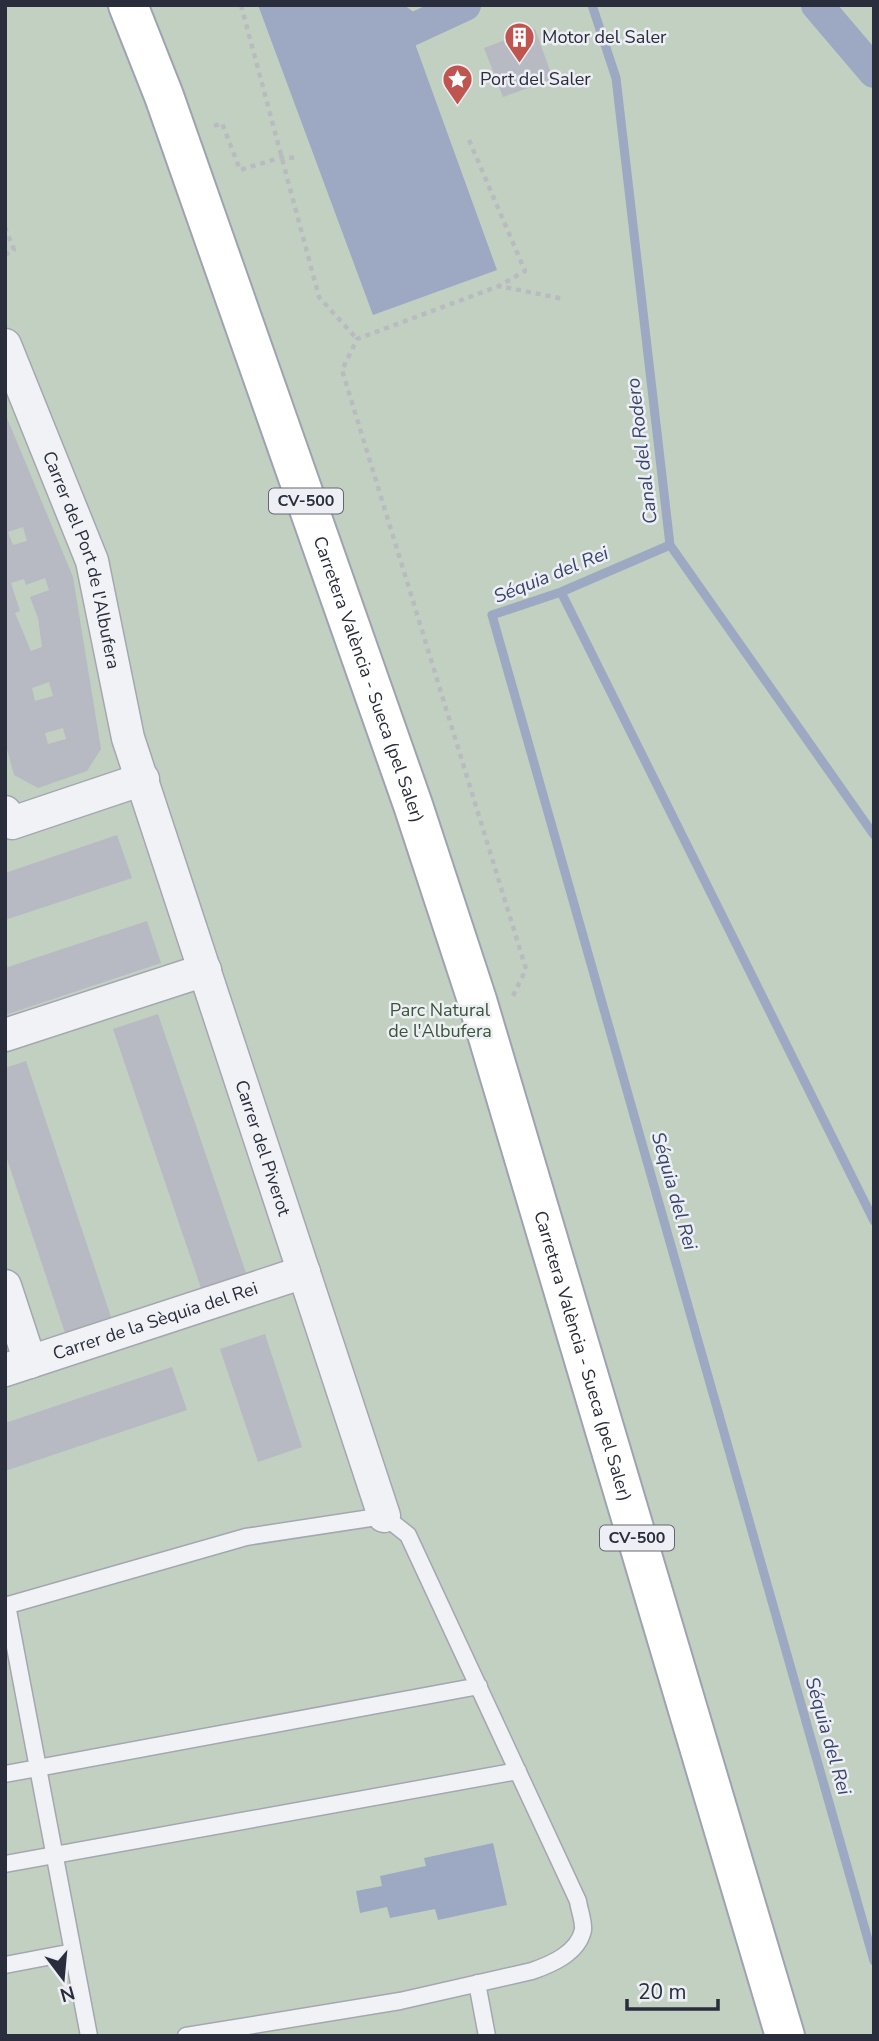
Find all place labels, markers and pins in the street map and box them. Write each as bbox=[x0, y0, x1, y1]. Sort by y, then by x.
building icon: Motor del Saler bbox=[502, 20, 536, 64]
place label: Motor del Saler bbox=[542, 25, 667, 49]
place icon: Port del Saler bbox=[440, 62, 474, 106]
place label: Port del Saler bbox=[480, 67, 591, 91]

